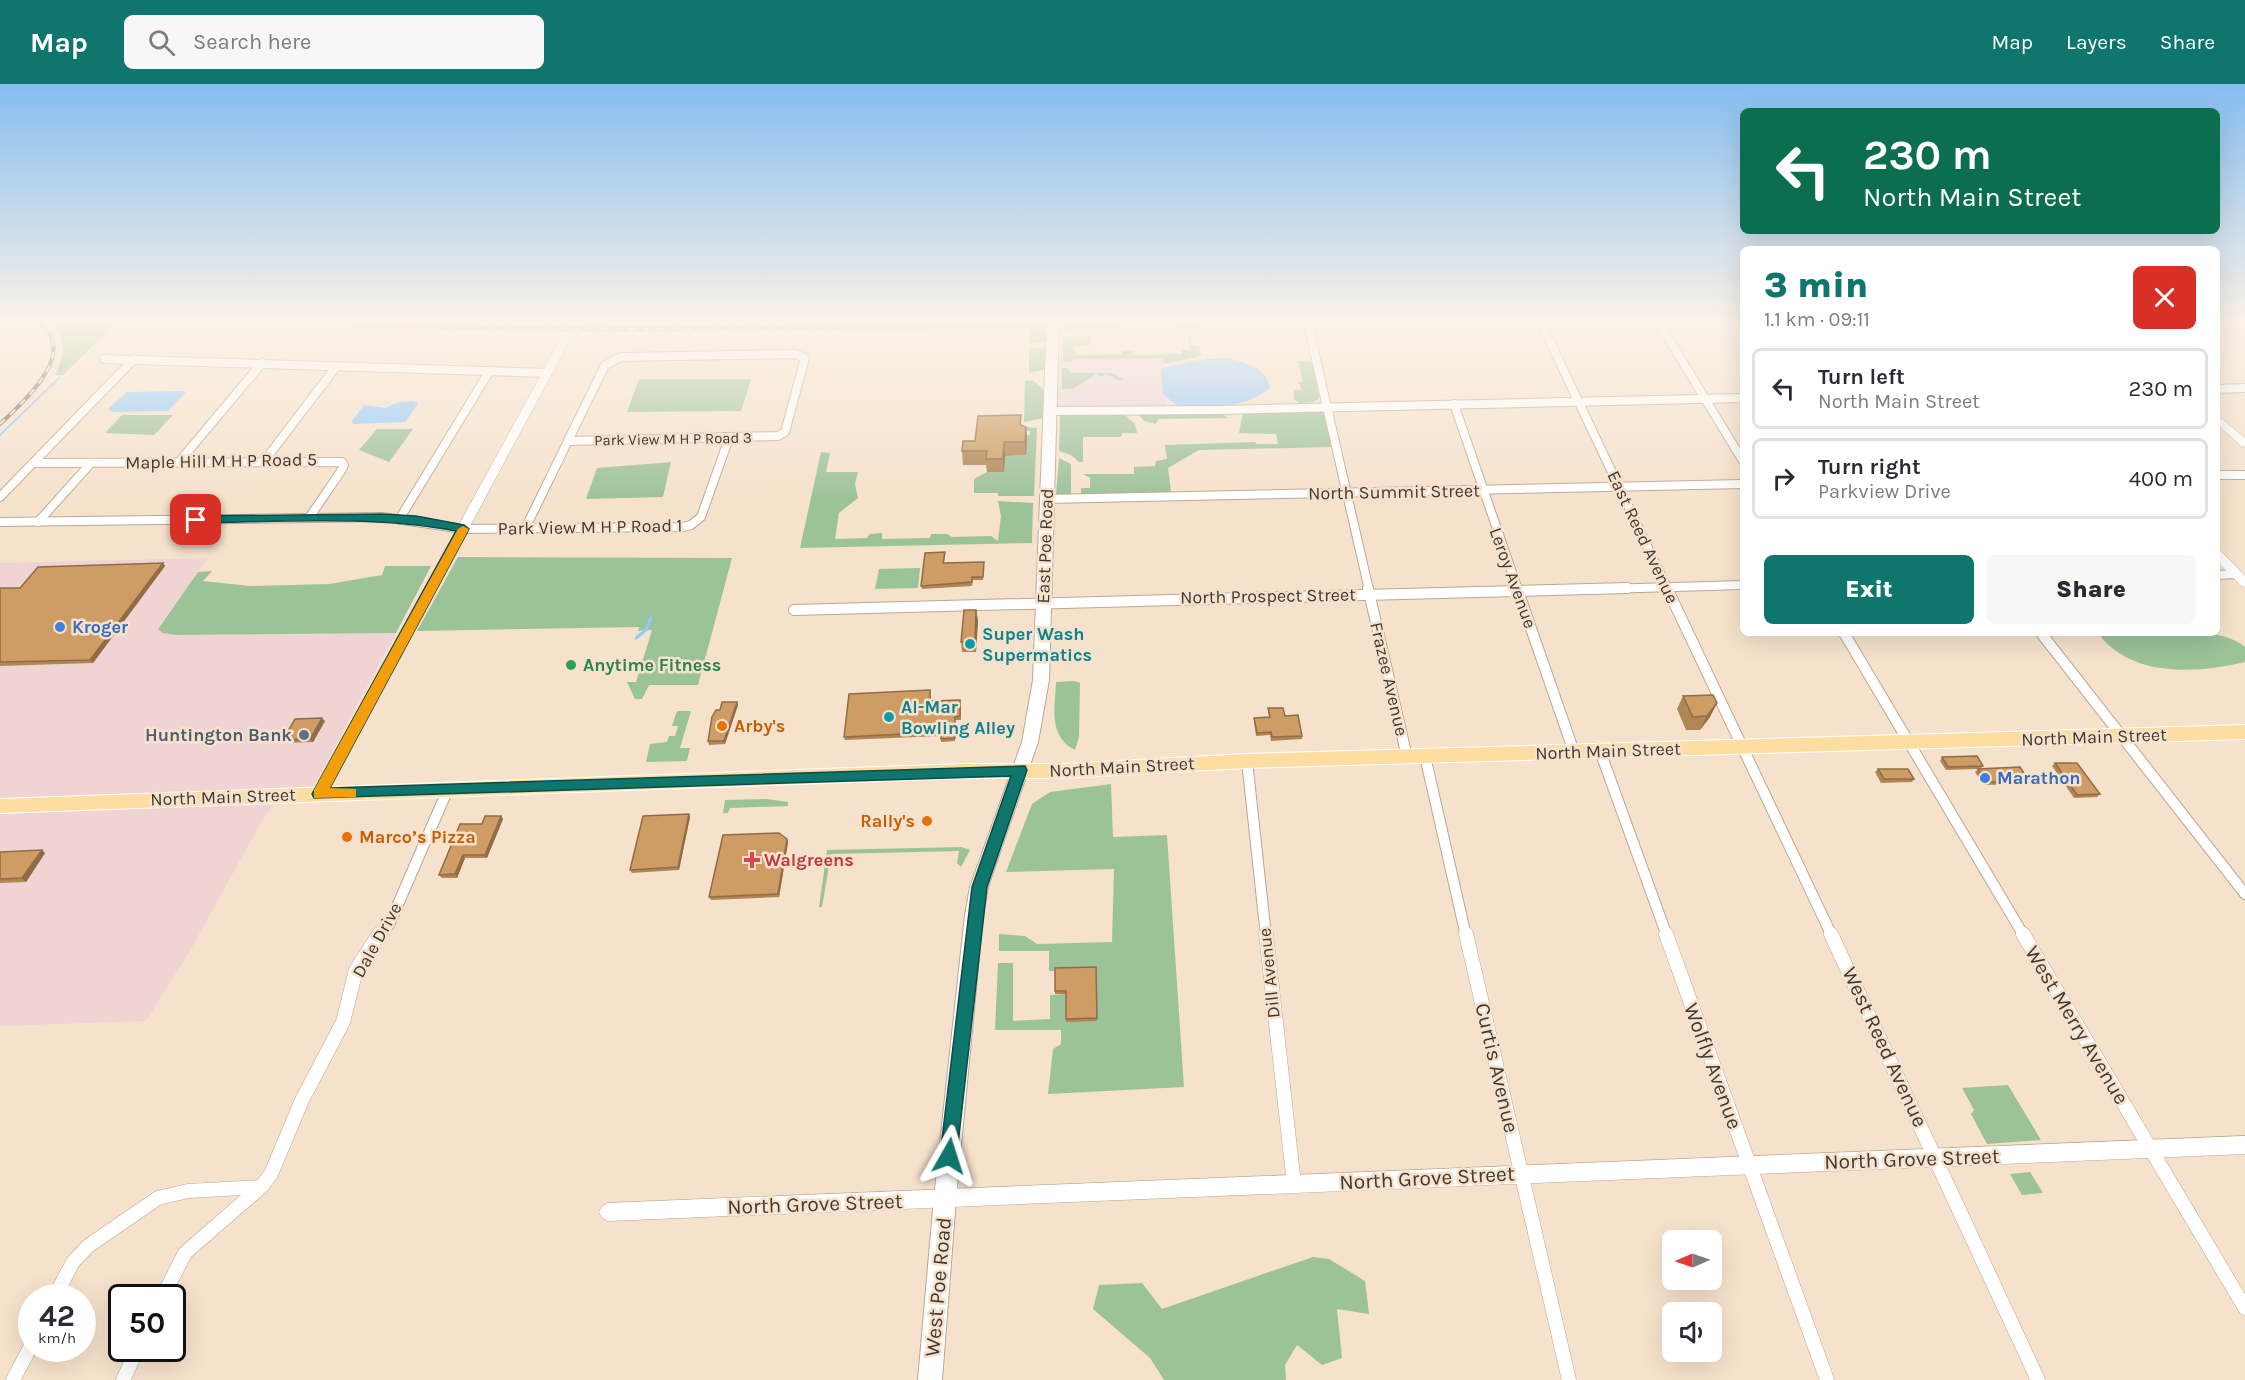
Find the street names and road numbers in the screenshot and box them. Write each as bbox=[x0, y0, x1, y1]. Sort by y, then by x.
street label: Park View M H P Road 3 bbox=[594, 429, 752, 449]
street label: Maple Hill M H P Road 5 bbox=[125, 448, 317, 474]
street label: East Reed Avenue bbox=[1603, 467, 1683, 607]
street label: North Summit Street bbox=[1308, 479, 1480, 504]
street label: East Poe Road bbox=[1032, 488, 1058, 604]
street label: Park View M H P Road 1 bbox=[498, 514, 682, 540]
street label: Leroy Avenue bbox=[1485, 524, 1541, 632]
street label: North Prospect Street bbox=[1180, 583, 1356, 609]
street label: Frazee Avenue bbox=[1365, 620, 1413, 738]
street label: North Main Street bbox=[2021, 723, 2167, 751]
street label: North Main Street bbox=[1535, 737, 1681, 765]
street label: North Main Street bbox=[1049, 752, 1196, 782]
street label: North Main Street bbox=[150, 783, 296, 811]
street label: Dale Drive bbox=[347, 899, 407, 981]
street label: Dill Avenue bbox=[1253, 927, 1285, 1019]
street label: West Merry Avenue bbox=[2020, 941, 2134, 1109]
street label: West Reed Avenue bbox=[1837, 963, 1933, 1131]
street label: Wolfly Avenue bbox=[1679, 1000, 1747, 1132]
street label: Curtis Avenue bbox=[1470, 1001, 1524, 1135]
street label: North Grove Street bbox=[1824, 1144, 2000, 1174]
street label: North Grove Street bbox=[1339, 1161, 1515, 1195]
street label: North Grove Street bbox=[727, 1189, 903, 1219]
street label: West Poe Road bbox=[920, 1216, 956, 1358]

